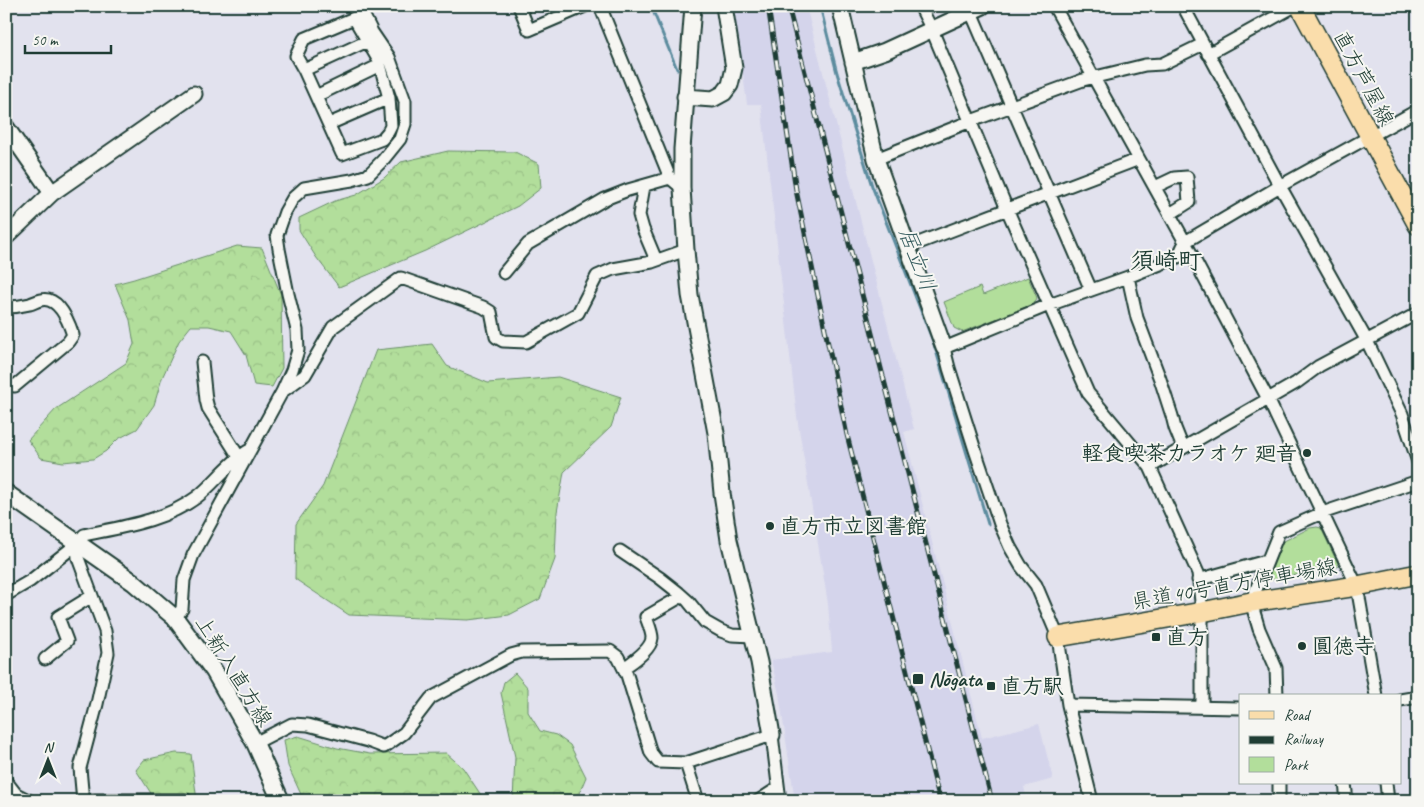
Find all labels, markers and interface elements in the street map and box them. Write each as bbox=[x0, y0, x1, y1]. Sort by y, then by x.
scale bar bbox=[25, 22, 111, 54]
street label: 直方芦屋線 bbox=[1328, 26, 1400, 130]
text: 50 m bbox=[32, 31, 59, 50]
water label: 居立川 bbox=[892, 224, 942, 295]
district label: 須崎町 bbox=[1130, 246, 1202, 276]
place label: 軽食喫茶カラオケ 廻音 bbox=[1082, 440, 1297, 466]
marker: 軽食喫茶カラオケ 廻音 bbox=[1301, 447, 1313, 459]
place label: 直方市立図書館 bbox=[780, 513, 927, 539]
marker: 直方市立図書館 bbox=[764, 520, 776, 532]
street label: 県道40号直方停車場線 bbox=[1129, 553, 1339, 615]
street label: 上新入直方線 bbox=[190, 611, 278, 731]
place label: 直方 bbox=[1166, 624, 1208, 650]
marker: 直方 bbox=[1150, 631, 1162, 643]
place label: 圓徳寺 bbox=[1312, 633, 1375, 659]
marker: 圓徳寺 bbox=[1296, 640, 1308, 652]
place label: Nōgata bbox=[929, 666, 983, 692]
marker: Nōgata bbox=[911, 672, 925, 686]
place label: 直方駅 bbox=[1001, 673, 1064, 699]
marker: 直方駅 bbox=[985, 680, 997, 692]
legend bbox=[1239, 694, 1402, 784]
text: Road bbox=[1284, 706, 1311, 725]
text: Railway bbox=[1284, 730, 1325, 749]
north arrow bbox=[22, 734, 72, 784]
text: N bbox=[44, 739, 55, 756]
text: Park bbox=[1284, 756, 1309, 775]

